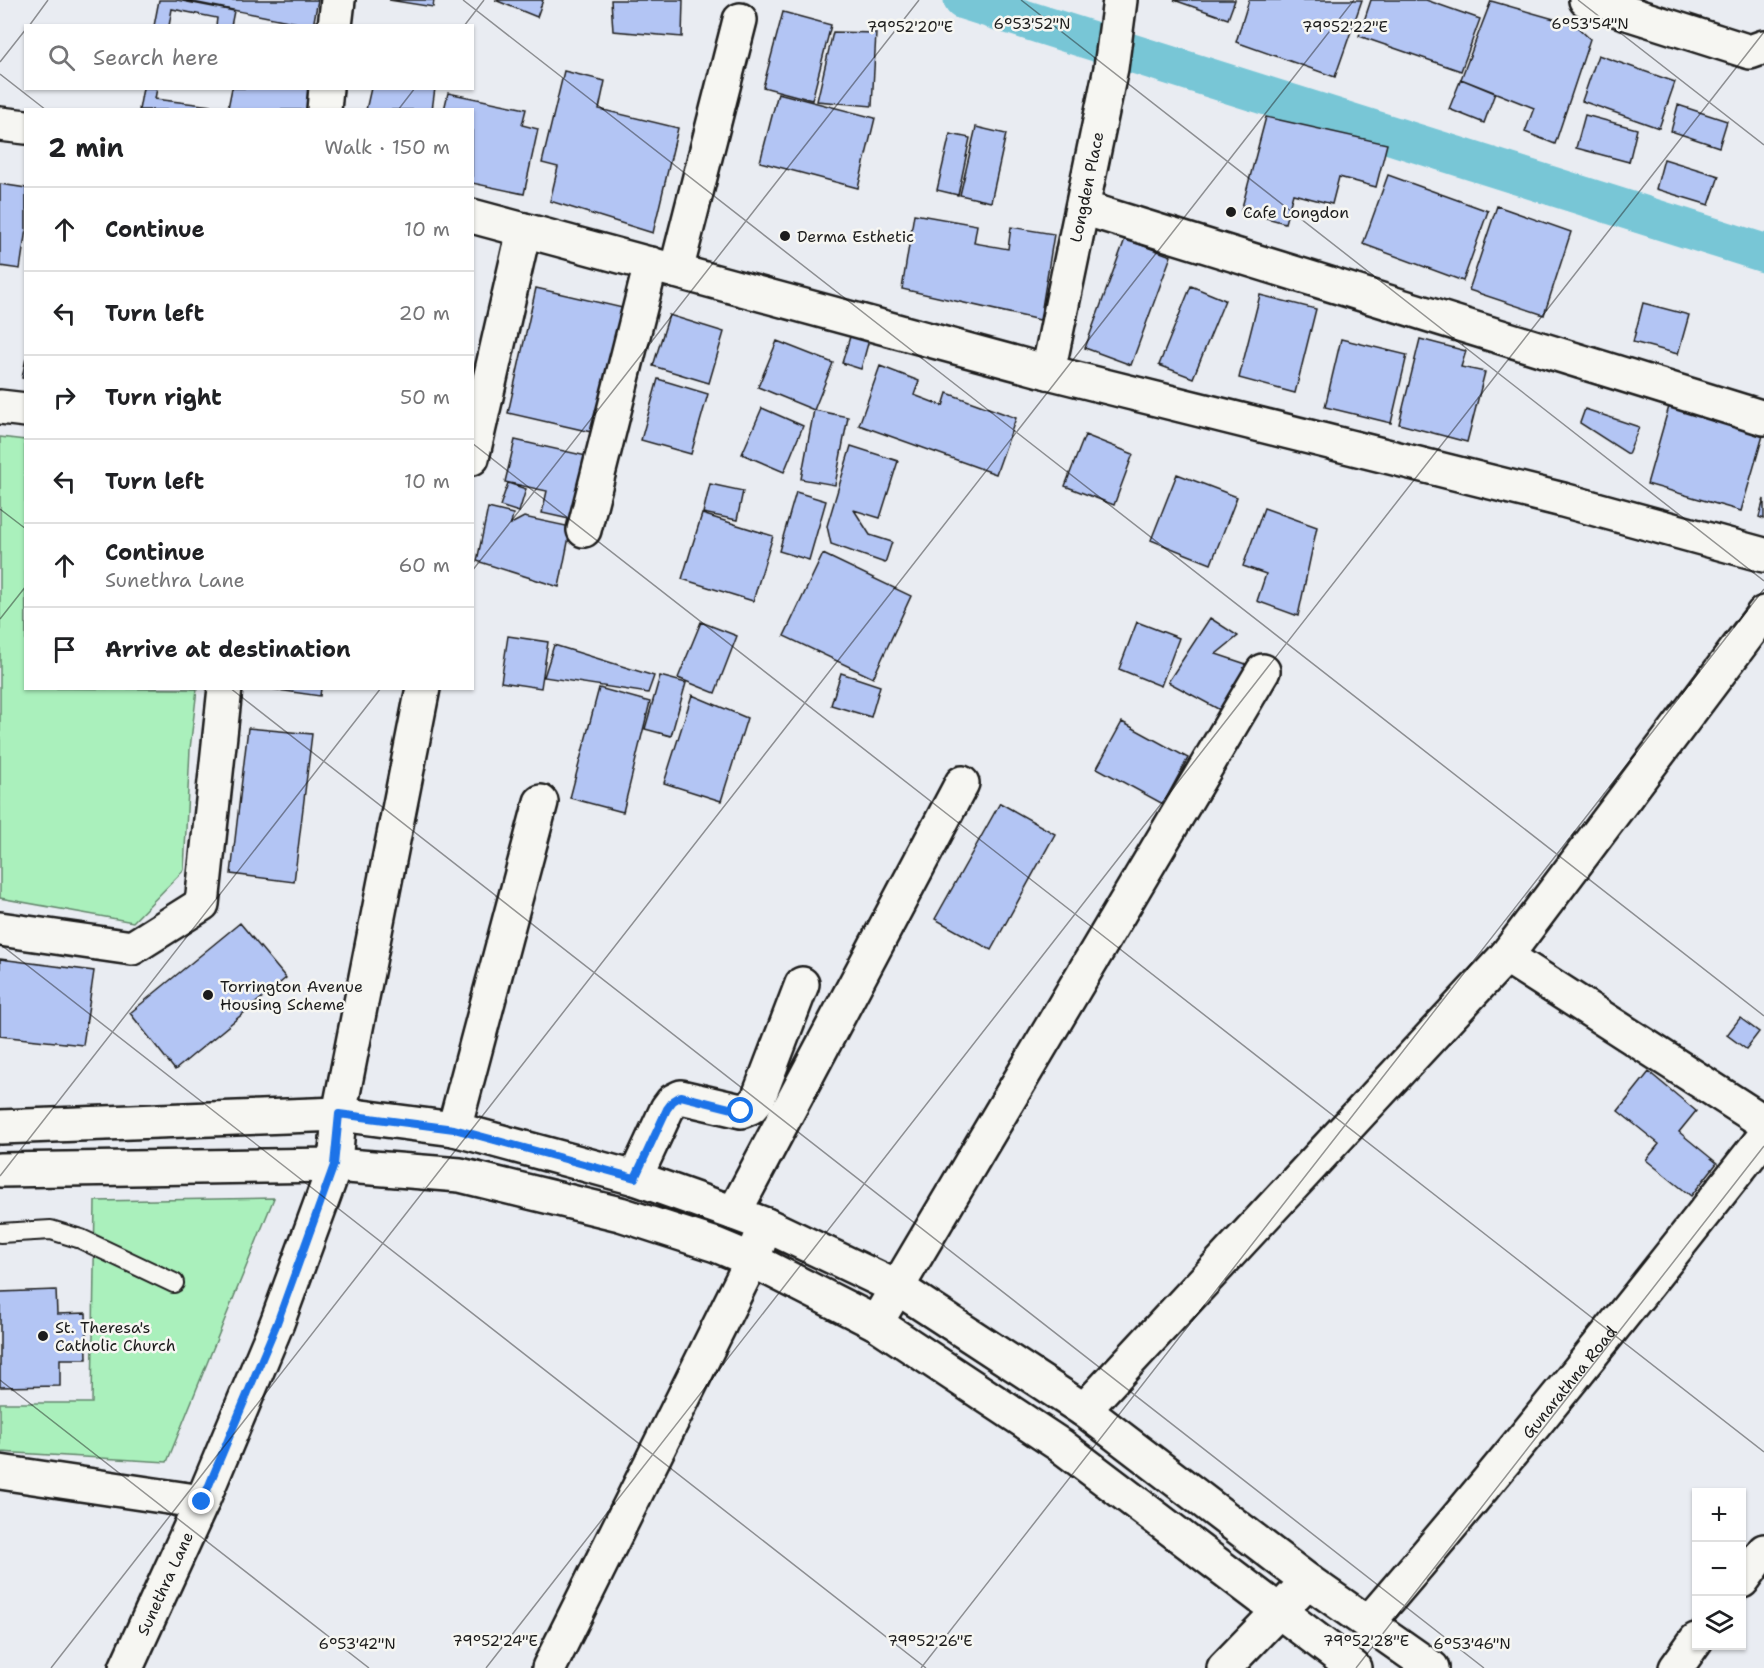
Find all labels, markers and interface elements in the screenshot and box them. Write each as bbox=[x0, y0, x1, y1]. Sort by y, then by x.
text: 6°53'52"N bbox=[994, 14, 1070, 34]
text: 6°53'54"N bbox=[1551, 14, 1629, 34]
text: 79°52'20"E bbox=[867, 17, 953, 37]
text: 79°52'22"E bbox=[1302, 17, 1388, 37]
search box bbox=[24, 24, 474, 90]
icon: search bbox=[45, 41, 78, 74]
text: Search here bbox=[93, 43, 219, 72]
text: 2 min bbox=[48, 130, 124, 165]
street label: Longden Place bbox=[1065, 130, 1108, 244]
text: Walk · 150 m bbox=[324, 134, 450, 160]
place label: Cafe Longdon bbox=[1243, 202, 1349, 223]
marker: Cafe Longdon bbox=[1224, 205, 1238, 219]
icon: ahead bbox=[48, 213, 81, 246]
text: Continue bbox=[105, 215, 205, 244]
text: 10 m bbox=[404, 216, 450, 242]
place label: Derma Esthetic bbox=[797, 226, 914, 247]
marker: Derma Esthetic bbox=[778, 229, 792, 243]
icon: left bbox=[48, 297, 81, 330]
text: Turn left bbox=[105, 299, 204, 328]
text: 20 m bbox=[399, 300, 450, 326]
icon: right bbox=[48, 381, 81, 414]
text: Turn right bbox=[105, 383, 222, 412]
text: 50 m bbox=[400, 384, 450, 410]
icon: left bbox=[48, 465, 81, 498]
text: Turn left bbox=[105, 467, 204, 496]
text: 10 m bbox=[404, 468, 450, 494]
text: Continue bbox=[105, 538, 205, 567]
icon: ahead bbox=[48, 549, 81, 582]
text: 60 m bbox=[398, 552, 450, 578]
text: Sunethra Lane bbox=[105, 567, 245, 593]
icon: arrive bbox=[48, 633, 81, 666]
text: Arrive at destination bbox=[105, 635, 351, 664]
place label: Torrington Avenue Housing Scheme bbox=[220, 976, 363, 1015]
marker: Torrington Avenue Housing Scheme bbox=[201, 988, 215, 1002]
route start bbox=[727, 1097, 753, 1123]
place label: St. Theresa's Catholic Church bbox=[55, 1317, 176, 1356]
street label: Gunarathna Road bbox=[1517, 1321, 1621, 1443]
marker: St. Theresa's Catholic Church bbox=[36, 1329, 50, 1343]
route end bbox=[188, 1488, 214, 1514]
map controls bbox=[1692, 1488, 1746, 1650]
button: + bbox=[1692, 1488, 1746, 1542]
street label: Sunethra Lane bbox=[132, 1528, 198, 1639]
button: − bbox=[1692, 1542, 1746, 1596]
button: layers bbox=[1692, 1596, 1746, 1650]
text: 79°52'24"E bbox=[452, 1631, 538, 1651]
text: 79°52'26"E bbox=[887, 1631, 973, 1651]
text: 79°52'28"E bbox=[1323, 1631, 1409, 1651]
text: 6°53'42"N bbox=[318, 1634, 396, 1654]
text: 6°53'46"N bbox=[1433, 1634, 1511, 1654]

